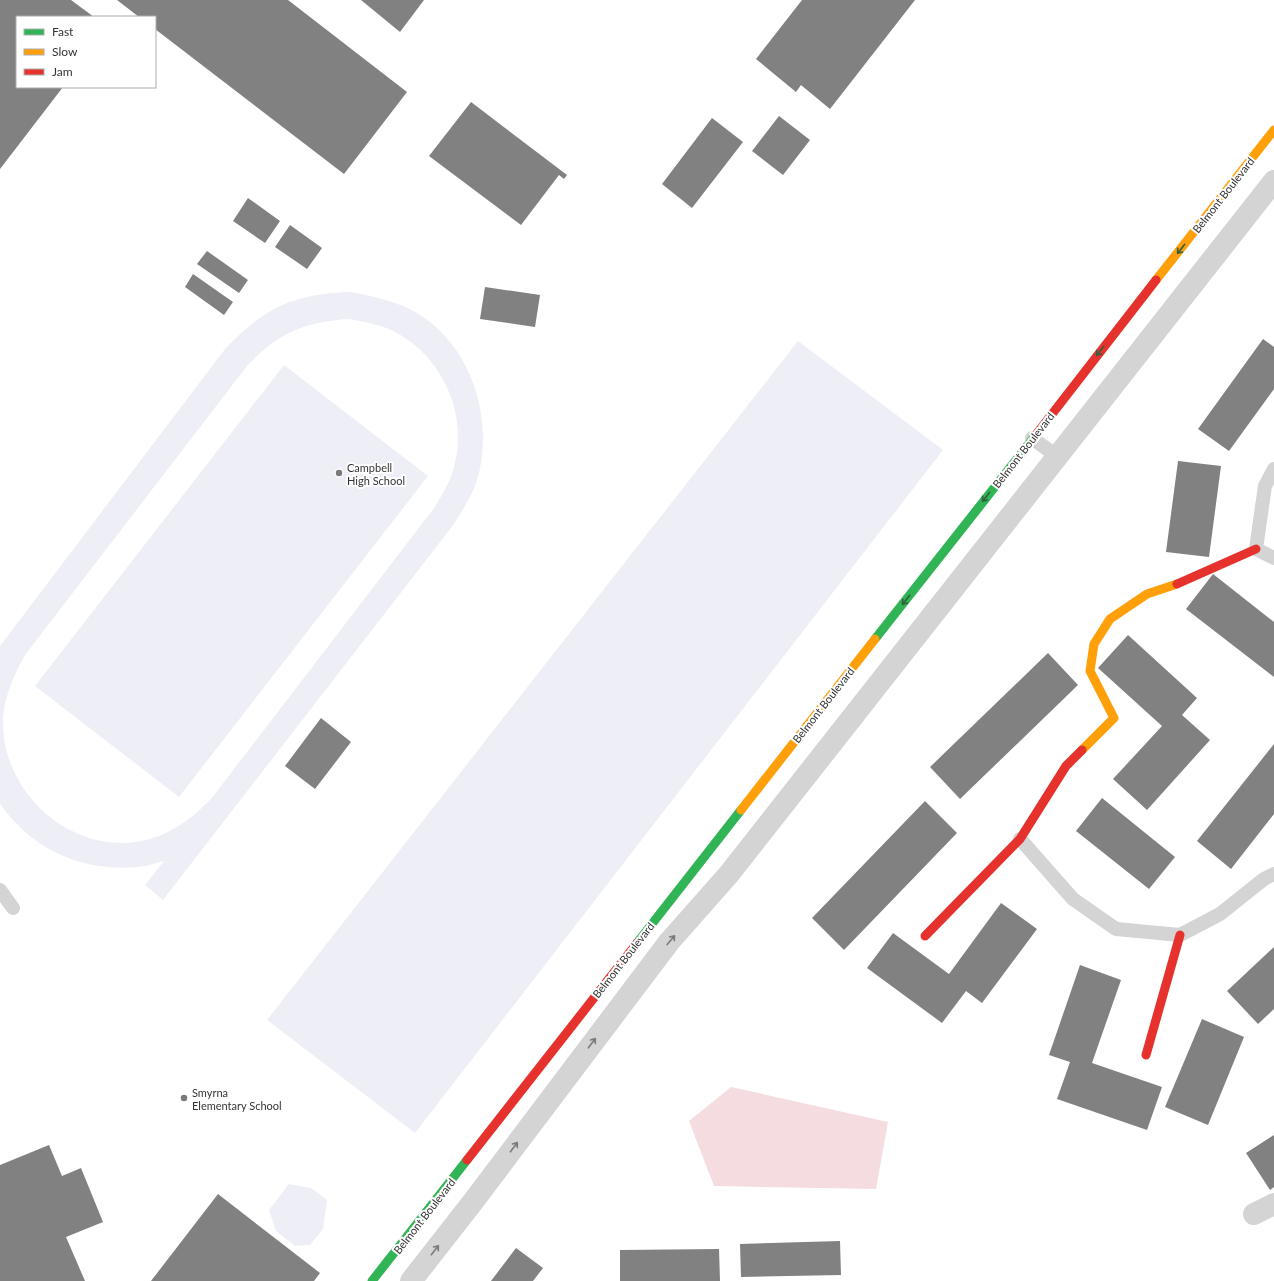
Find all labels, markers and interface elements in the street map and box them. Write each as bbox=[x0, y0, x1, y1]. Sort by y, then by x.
legend bbox=[16, 16, 156, 88]
text: Fast bbox=[52, 24, 74, 39]
text: Slow bbox=[52, 44, 78, 59]
text: Jam bbox=[52, 64, 73, 79]
street label: Belmont Boulevard bbox=[1189, 155, 1257, 235]
one-way arrow bbox=[1176, 243, 1185, 254]
one-way arrow bbox=[1096, 345, 1105, 356]
street label: Belmont Boulevard bbox=[989, 410, 1057, 490]
place label: Campbell High School bbox=[347, 461, 405, 487]
marker: Campbell High School bbox=[334, 468, 344, 478]
one-way arrow bbox=[981, 492, 990, 503]
one-way arrow bbox=[901, 594, 910, 605]
street label: Belmont Boulevard bbox=[789, 665, 857, 745]
street label: Belmont Boulevard bbox=[589, 920, 657, 1000]
one-way arrow bbox=[666, 934, 675, 945]
one-way arrow bbox=[588, 1038, 596, 1049]
place label: Smyrna Elementary School bbox=[192, 1086, 282, 1112]
marker: Smyrna Elementary School bbox=[179, 1093, 189, 1103]
one-way arrow bbox=[510, 1142, 518, 1153]
street label: Belmont Boulevard bbox=[390, 1176, 458, 1256]
one-way arrow bbox=[430, 1245, 439, 1256]

